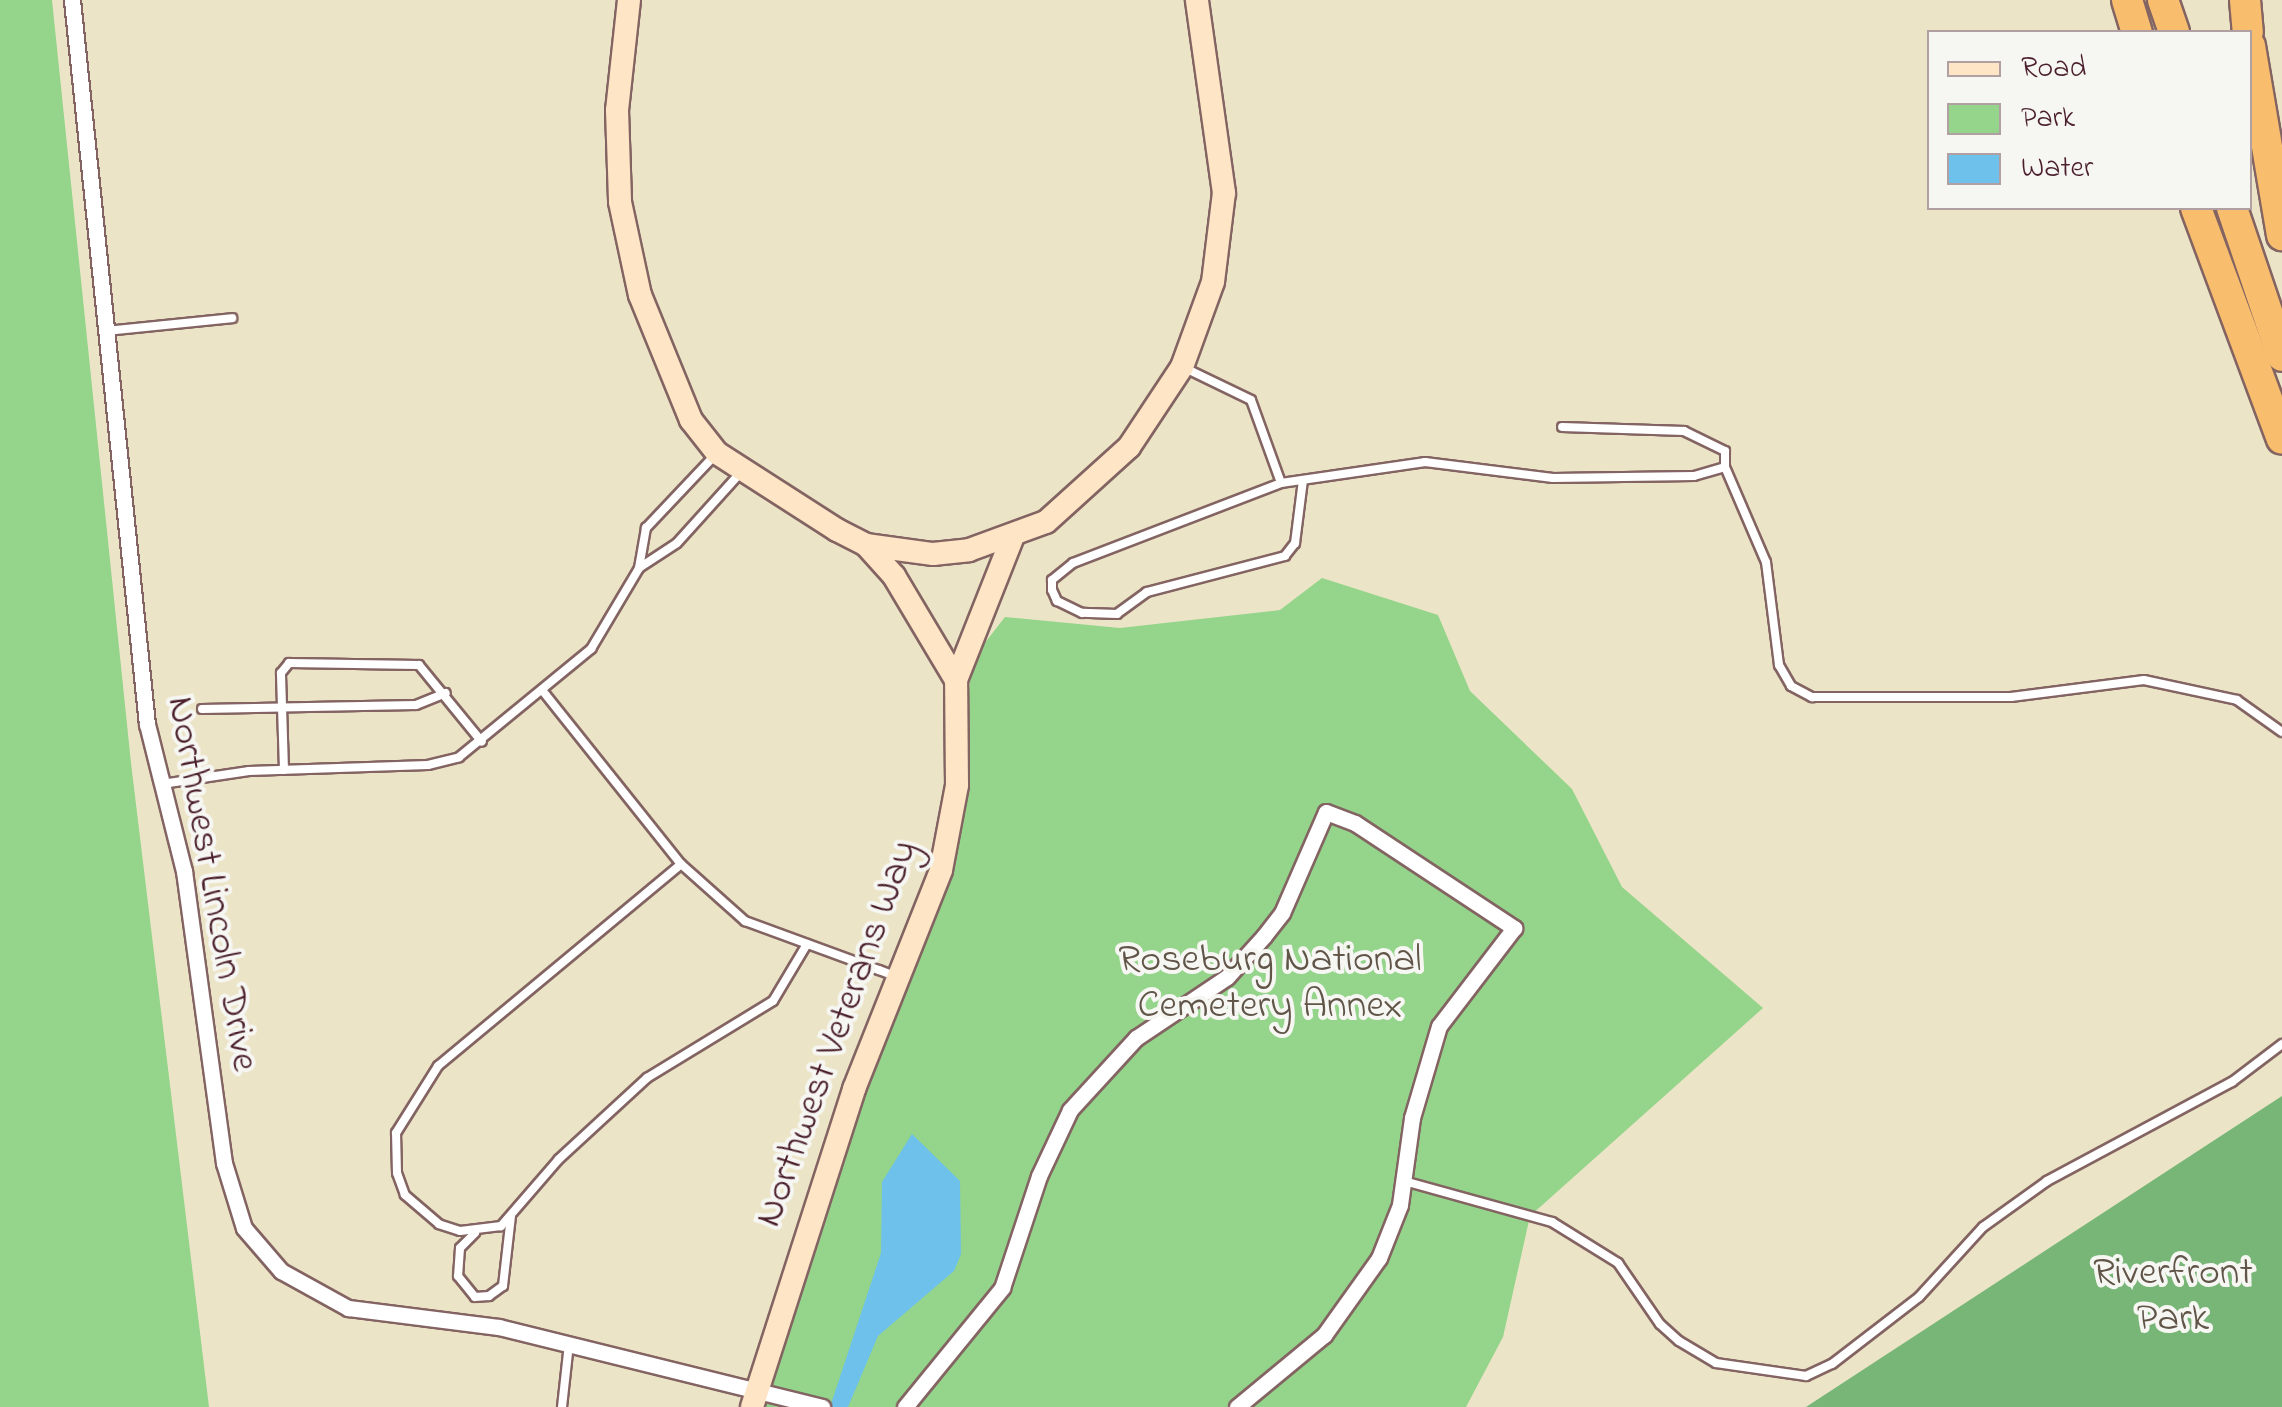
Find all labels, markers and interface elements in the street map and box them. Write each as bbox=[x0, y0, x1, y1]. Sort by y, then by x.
legend bbox=[1927, 30, 2252, 210]
text: Road bbox=[2021, 47, 2086, 91]
text: Park bbox=[2021, 97, 2075, 141]
text: Water bbox=[2021, 147, 2093, 191]
street label: Northwest Lincoln Drive bbox=[154, 693, 268, 1075]
street label: Northwest Veterans Way bbox=[746, 834, 930, 1234]
park label: Roseburg National Cemetery Annex bbox=[1118, 937, 1422, 1031]
park label: Riverfront Park bbox=[2093, 1250, 2253, 1344]

